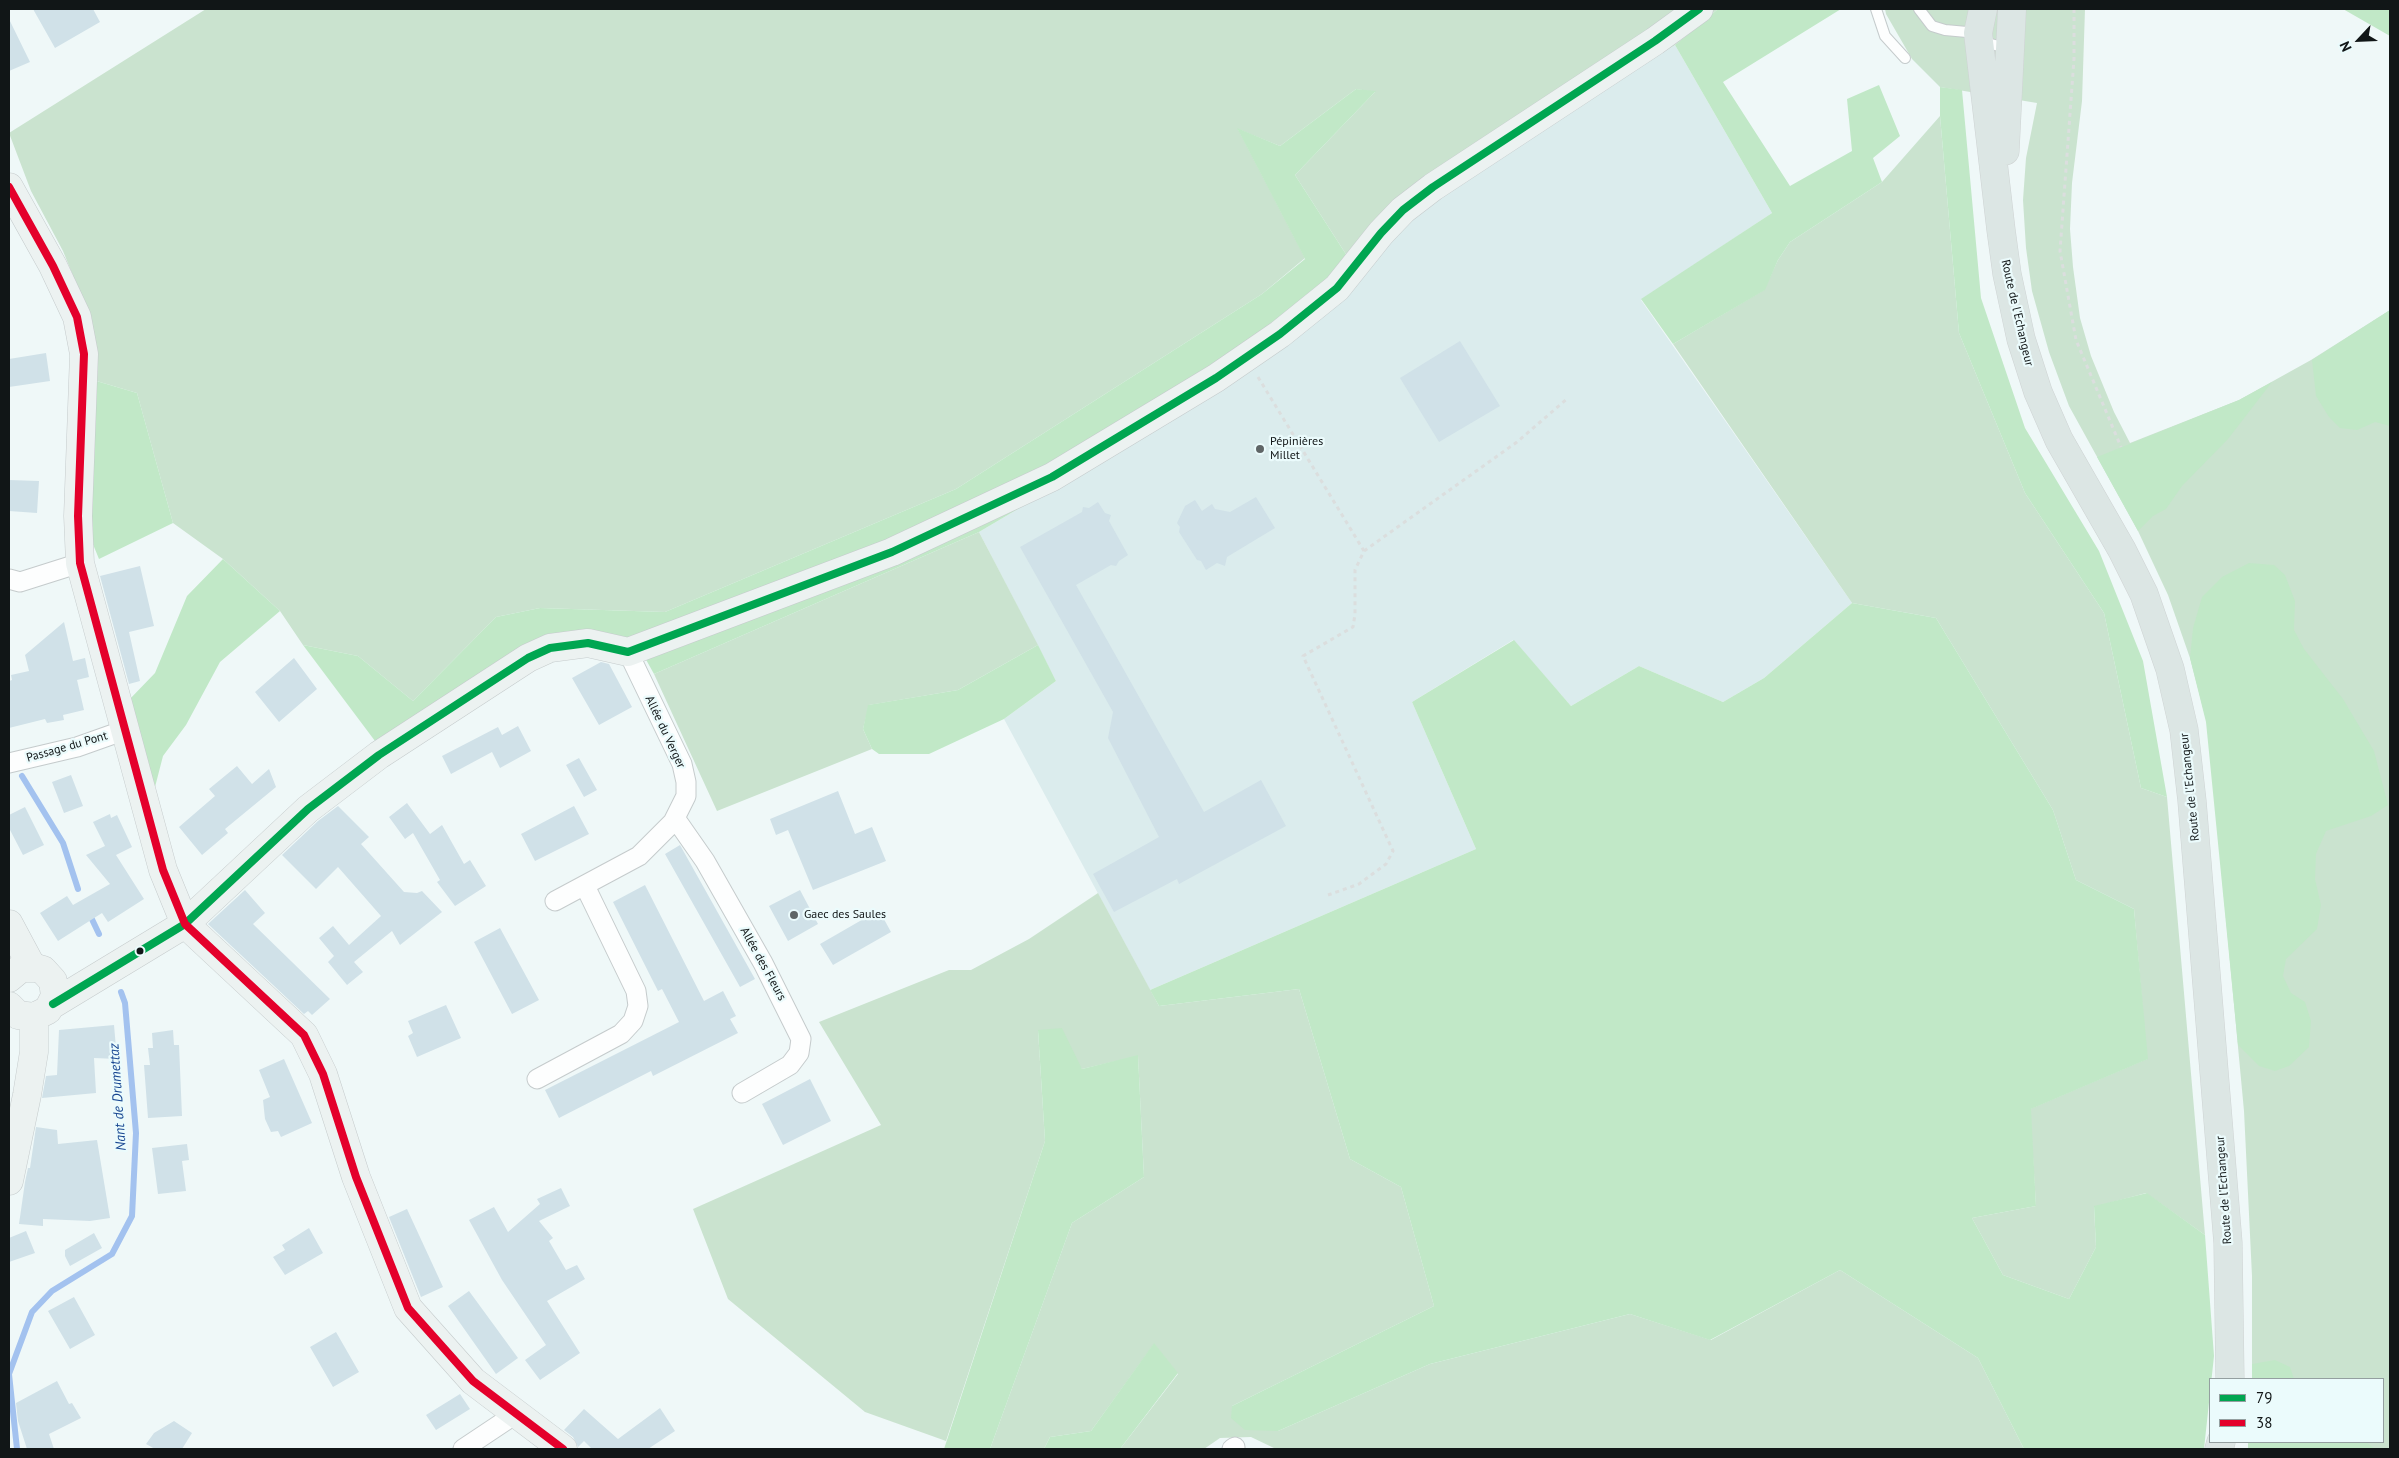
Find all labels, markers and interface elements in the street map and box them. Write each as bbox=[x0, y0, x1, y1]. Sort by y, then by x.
north arrow bbox=[2334, 15, 2384, 65]
text: N bbox=[2335, 38, 2356, 54]
street label: Route de l'Echangeur bbox=[1998, 258, 2036, 368]
place label: Pépinières Millet bbox=[1270, 435, 1323, 463]
marker: Pépinières Millet bbox=[1254, 443, 1266, 455]
street label: Allée du Verger bbox=[642, 693, 688, 771]
street label: Passage du Pont bbox=[25, 729, 109, 765]
street label: Route de l'Echangeur bbox=[2177, 732, 2203, 842]
place label: Gaec des Saules bbox=[804, 908, 886, 922]
marker: Gaec des Saules bbox=[788, 909, 800, 921]
street label: Allée des Fleurs bbox=[737, 925, 789, 1003]
unlabelled marker bbox=[135, 946, 145, 956]
water label: Nant de Drumettaz bbox=[106, 1043, 130, 1151]
street label: Route de l'Echangeur bbox=[2213, 1135, 2235, 1245]
legend bbox=[2209, 1378, 2384, 1443]
text: 79 bbox=[2256, 1388, 2272, 1407]
text: 38 bbox=[2256, 1413, 2272, 1432]

